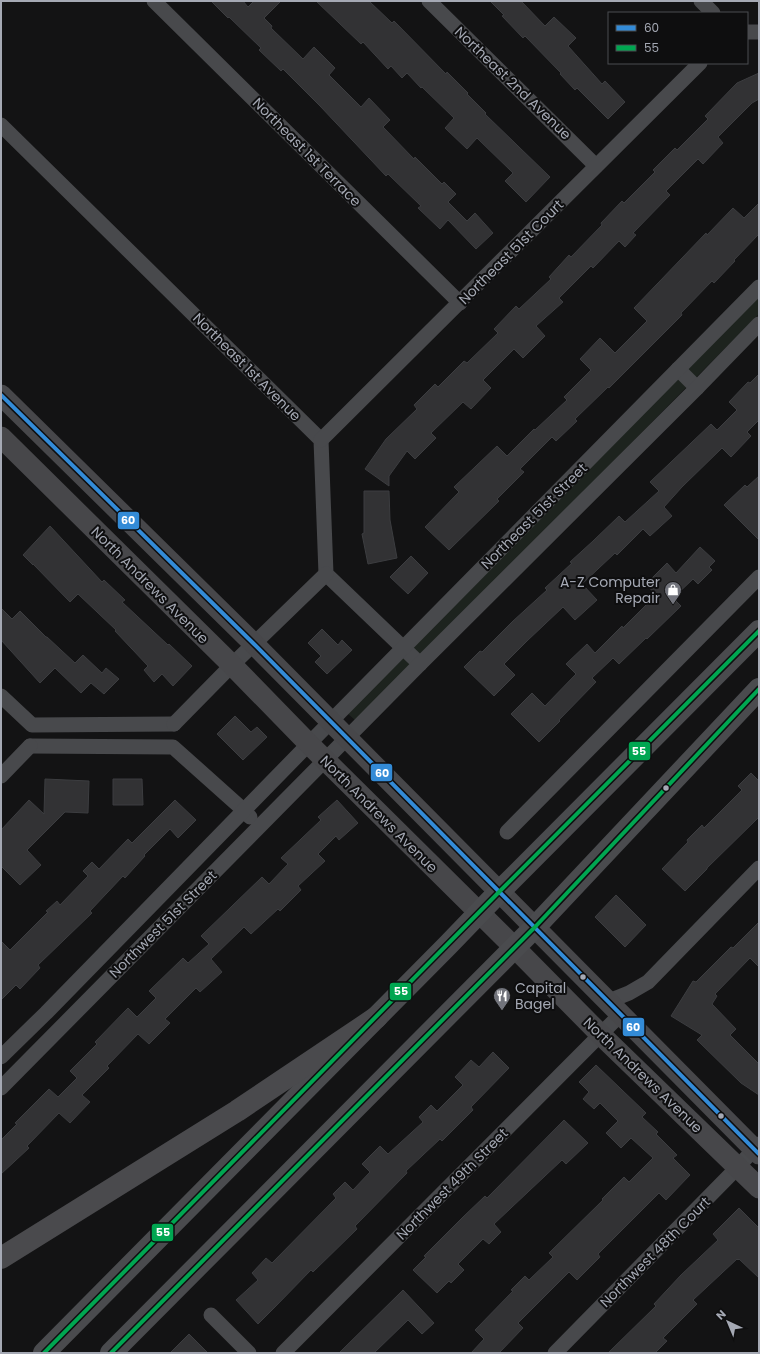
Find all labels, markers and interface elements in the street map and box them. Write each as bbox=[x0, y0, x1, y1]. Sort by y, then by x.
legend bbox=[608, 12, 748, 64]
text: 60 bbox=[644, 19, 659, 36]
street label: Northeast 2nd Avenue bbox=[450, 22, 576, 144]
text: 55 bbox=[644, 39, 659, 56]
street label: Northeast 1st Terrace bbox=[248, 93, 366, 211]
street label: Northeast 51st Court bbox=[454, 195, 568, 309]
street label: Northeast 1st Avenue bbox=[188, 308, 306, 426]
street label: Northeast 51st Street bbox=[476, 458, 592, 574]
line badge: 60 bbox=[117, 511, 140, 530]
text: 60 bbox=[121, 512, 135, 528]
street label: North Andrews Avenue bbox=[87, 522, 213, 648]
place label: A-Z Computer Repair bbox=[560, 572, 660, 608]
shop icon: A-Z Computer Repair bbox=[663, 580, 683, 605]
line badge: 55 bbox=[628, 741, 651, 761]
text: 55 bbox=[632, 743, 646, 759]
street label: North Andrews Avenue bbox=[316, 751, 442, 877]
line badge: 60 bbox=[370, 763, 393, 782]
text: 60 bbox=[375, 765, 389, 781]
unlabelled marker bbox=[661, 783, 671, 793]
street label: Northwest 51st Street bbox=[105, 866, 221, 982]
unlabelled marker bbox=[578, 972, 588, 982]
place label: Capital Bagel bbox=[515, 978, 566, 1014]
line badge: 55 bbox=[389, 982, 412, 1001]
text: 55 bbox=[394, 983, 408, 999]
restaurant icon: Capital Bagel bbox=[492, 986, 512, 1011]
street label: North Andrews Avenue bbox=[579, 1013, 707, 1138]
line badge: 60 bbox=[622, 1017, 645, 1037]
text: 60 bbox=[626, 1019, 640, 1035]
unlabelled marker bbox=[716, 1111, 726, 1121]
street label: Northwest 49th Street bbox=[392, 1124, 512, 1244]
street label: Northwest 48th Court bbox=[595, 1192, 715, 1312]
line badge: 55 bbox=[151, 1223, 174, 1242]
text: 55 bbox=[156, 1224, 170, 1240]
north arrow bbox=[708, 1302, 748, 1342]
text: N bbox=[713, 1306, 730, 1323]

